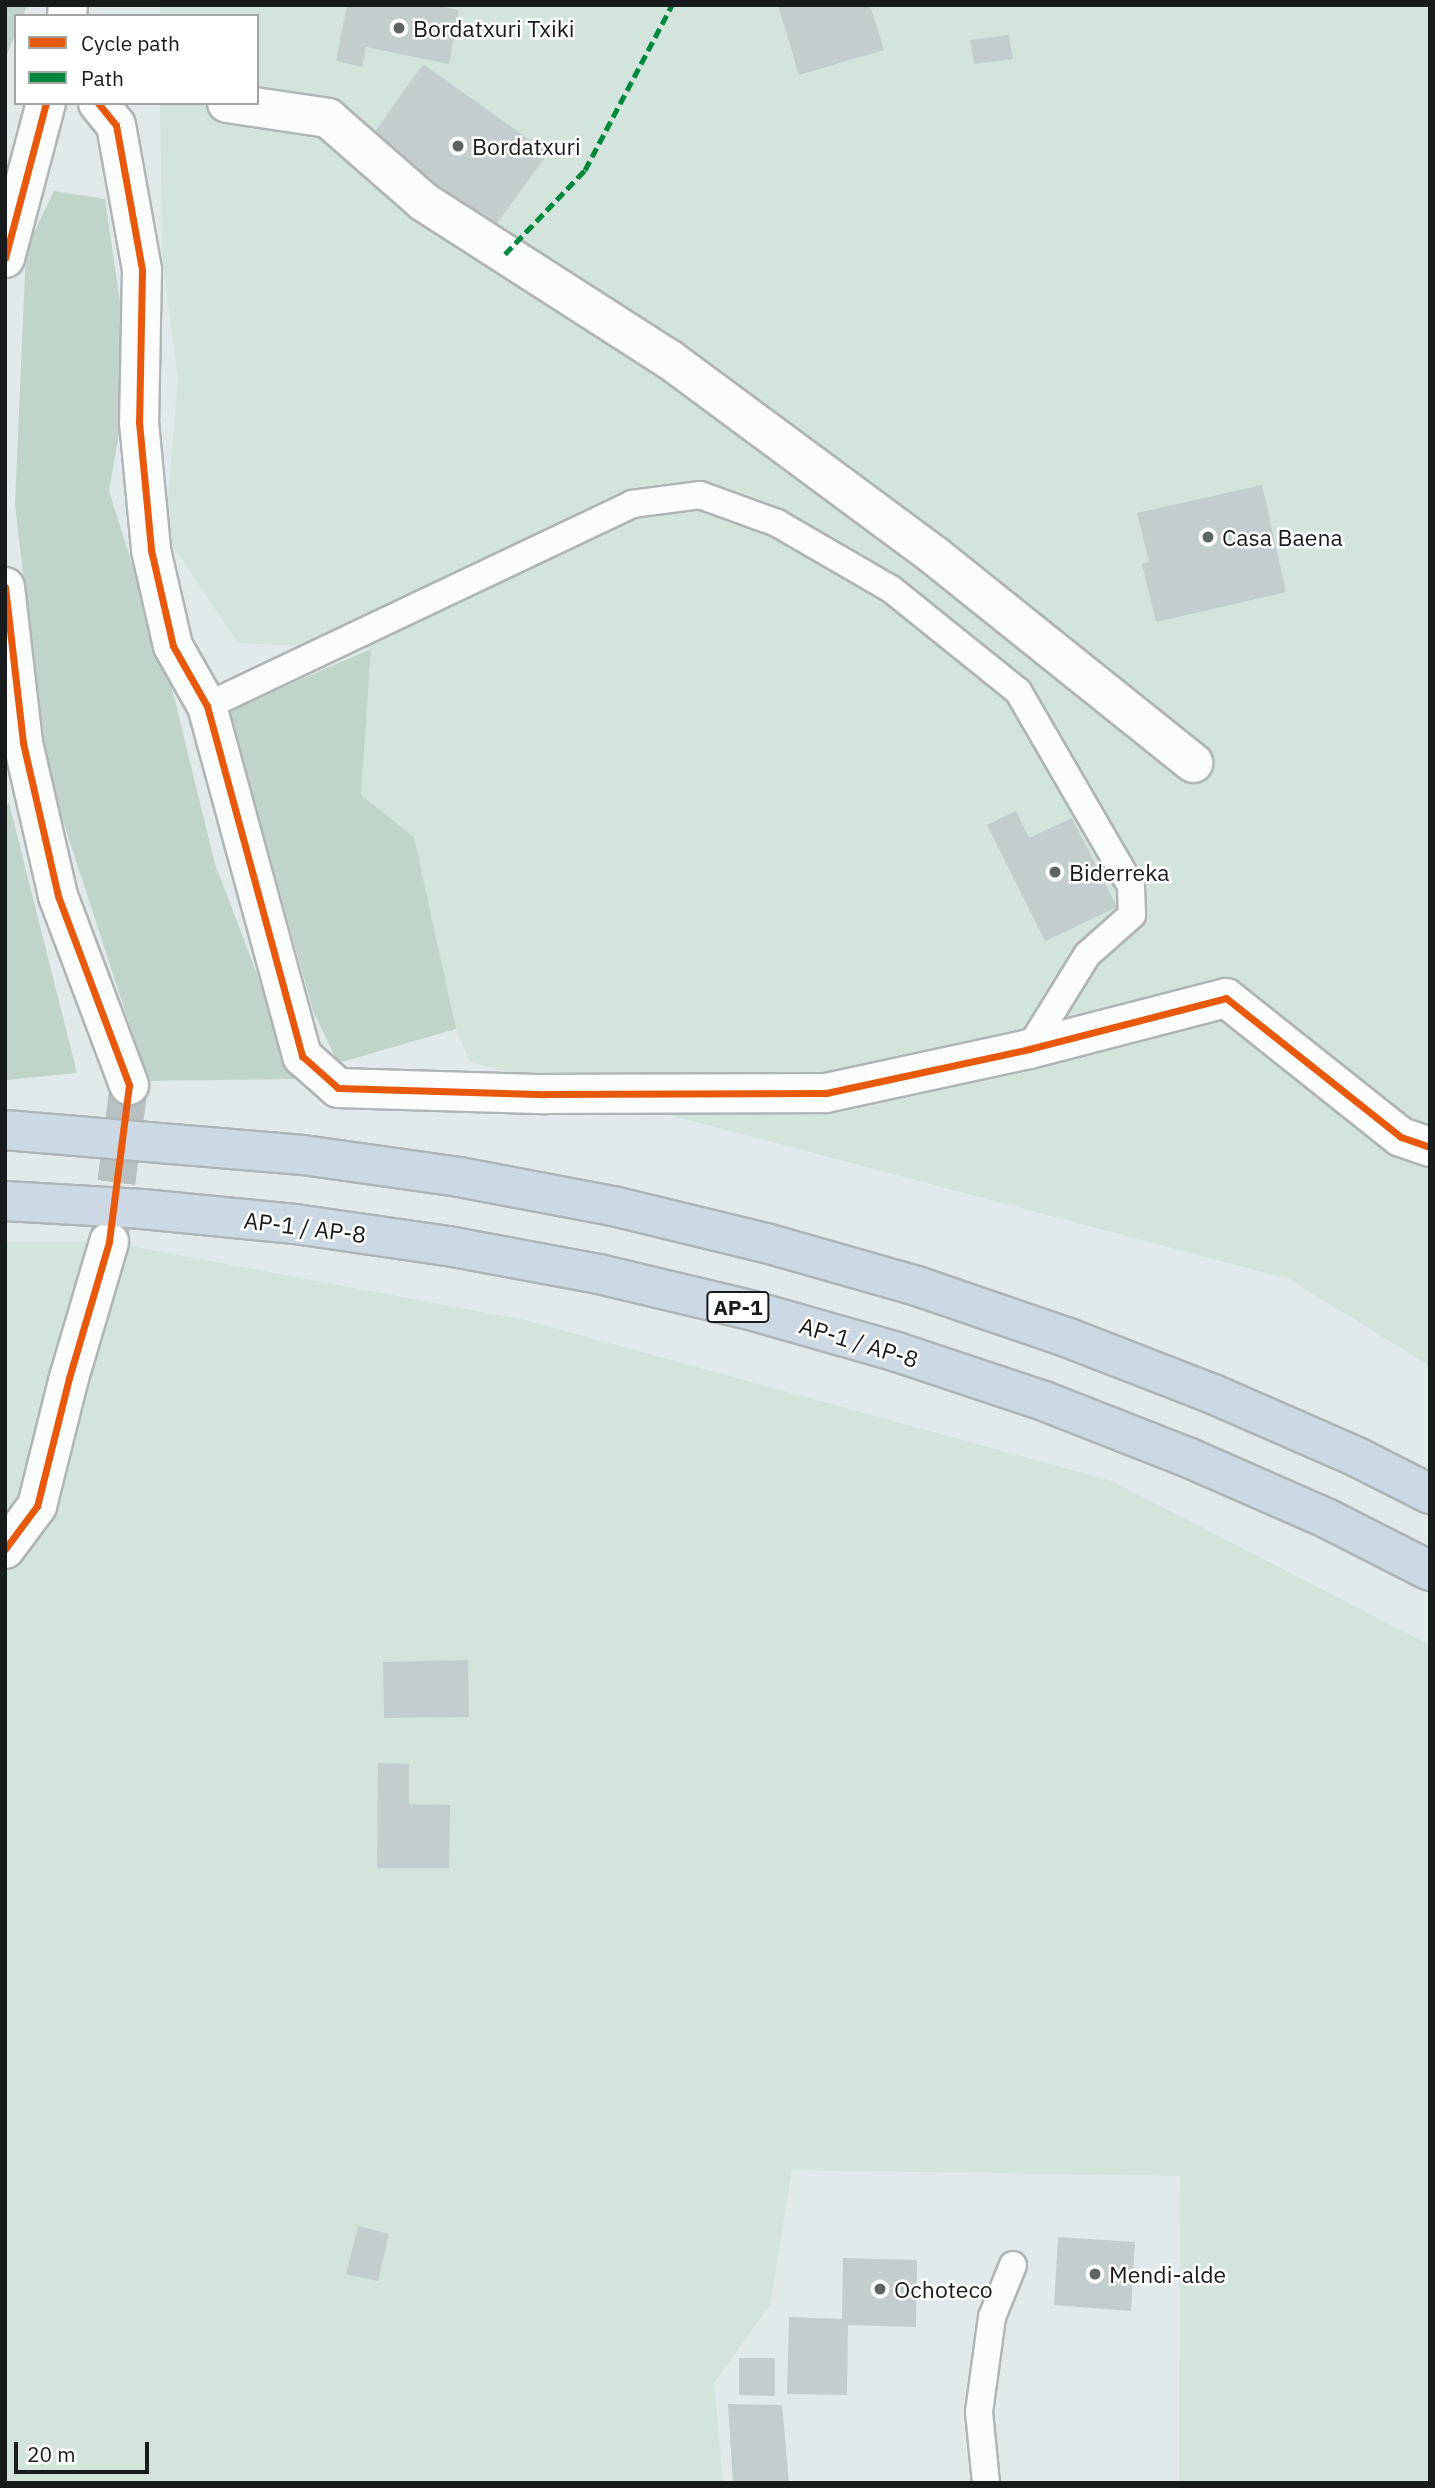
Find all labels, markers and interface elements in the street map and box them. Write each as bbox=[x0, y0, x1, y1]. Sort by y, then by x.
legend bbox=[14, 14, 259, 105]
place label: Bordatxuri Txiki bbox=[413, 14, 575, 42]
marker: Bordatxuri Txiki bbox=[391, 20, 407, 36]
text: Cycle path bbox=[81, 29, 180, 57]
text: Path bbox=[81, 64, 124, 92]
place label: Bordatxuri bbox=[472, 132, 581, 160]
marker: Bordatxuri bbox=[450, 138, 466, 154]
place label: Casa Baena bbox=[1222, 523, 1343, 551]
marker: Casa Baena bbox=[1200, 529, 1216, 545]
place label: Biderreka bbox=[1069, 858, 1169, 886]
marker: Biderreka bbox=[1047, 864, 1063, 880]
street label: AP-1 / AP-8 bbox=[242, 1206, 368, 1248]
road number: AP-1 bbox=[705, 1290, 771, 1324]
street label: AP-1 / AP-8 bbox=[796, 1311, 922, 1373]
place label: Mendi-alde bbox=[1109, 2260, 1226, 2288]
marker: Mendi-alde bbox=[1087, 2266, 1103, 2282]
place label: Ochoteco bbox=[894, 2275, 993, 2303]
marker: Ochoteco bbox=[872, 2281, 888, 2297]
scale bar bbox=[18, 2428, 152, 2472]
text: 20 m bbox=[27, 2440, 76, 2468]

